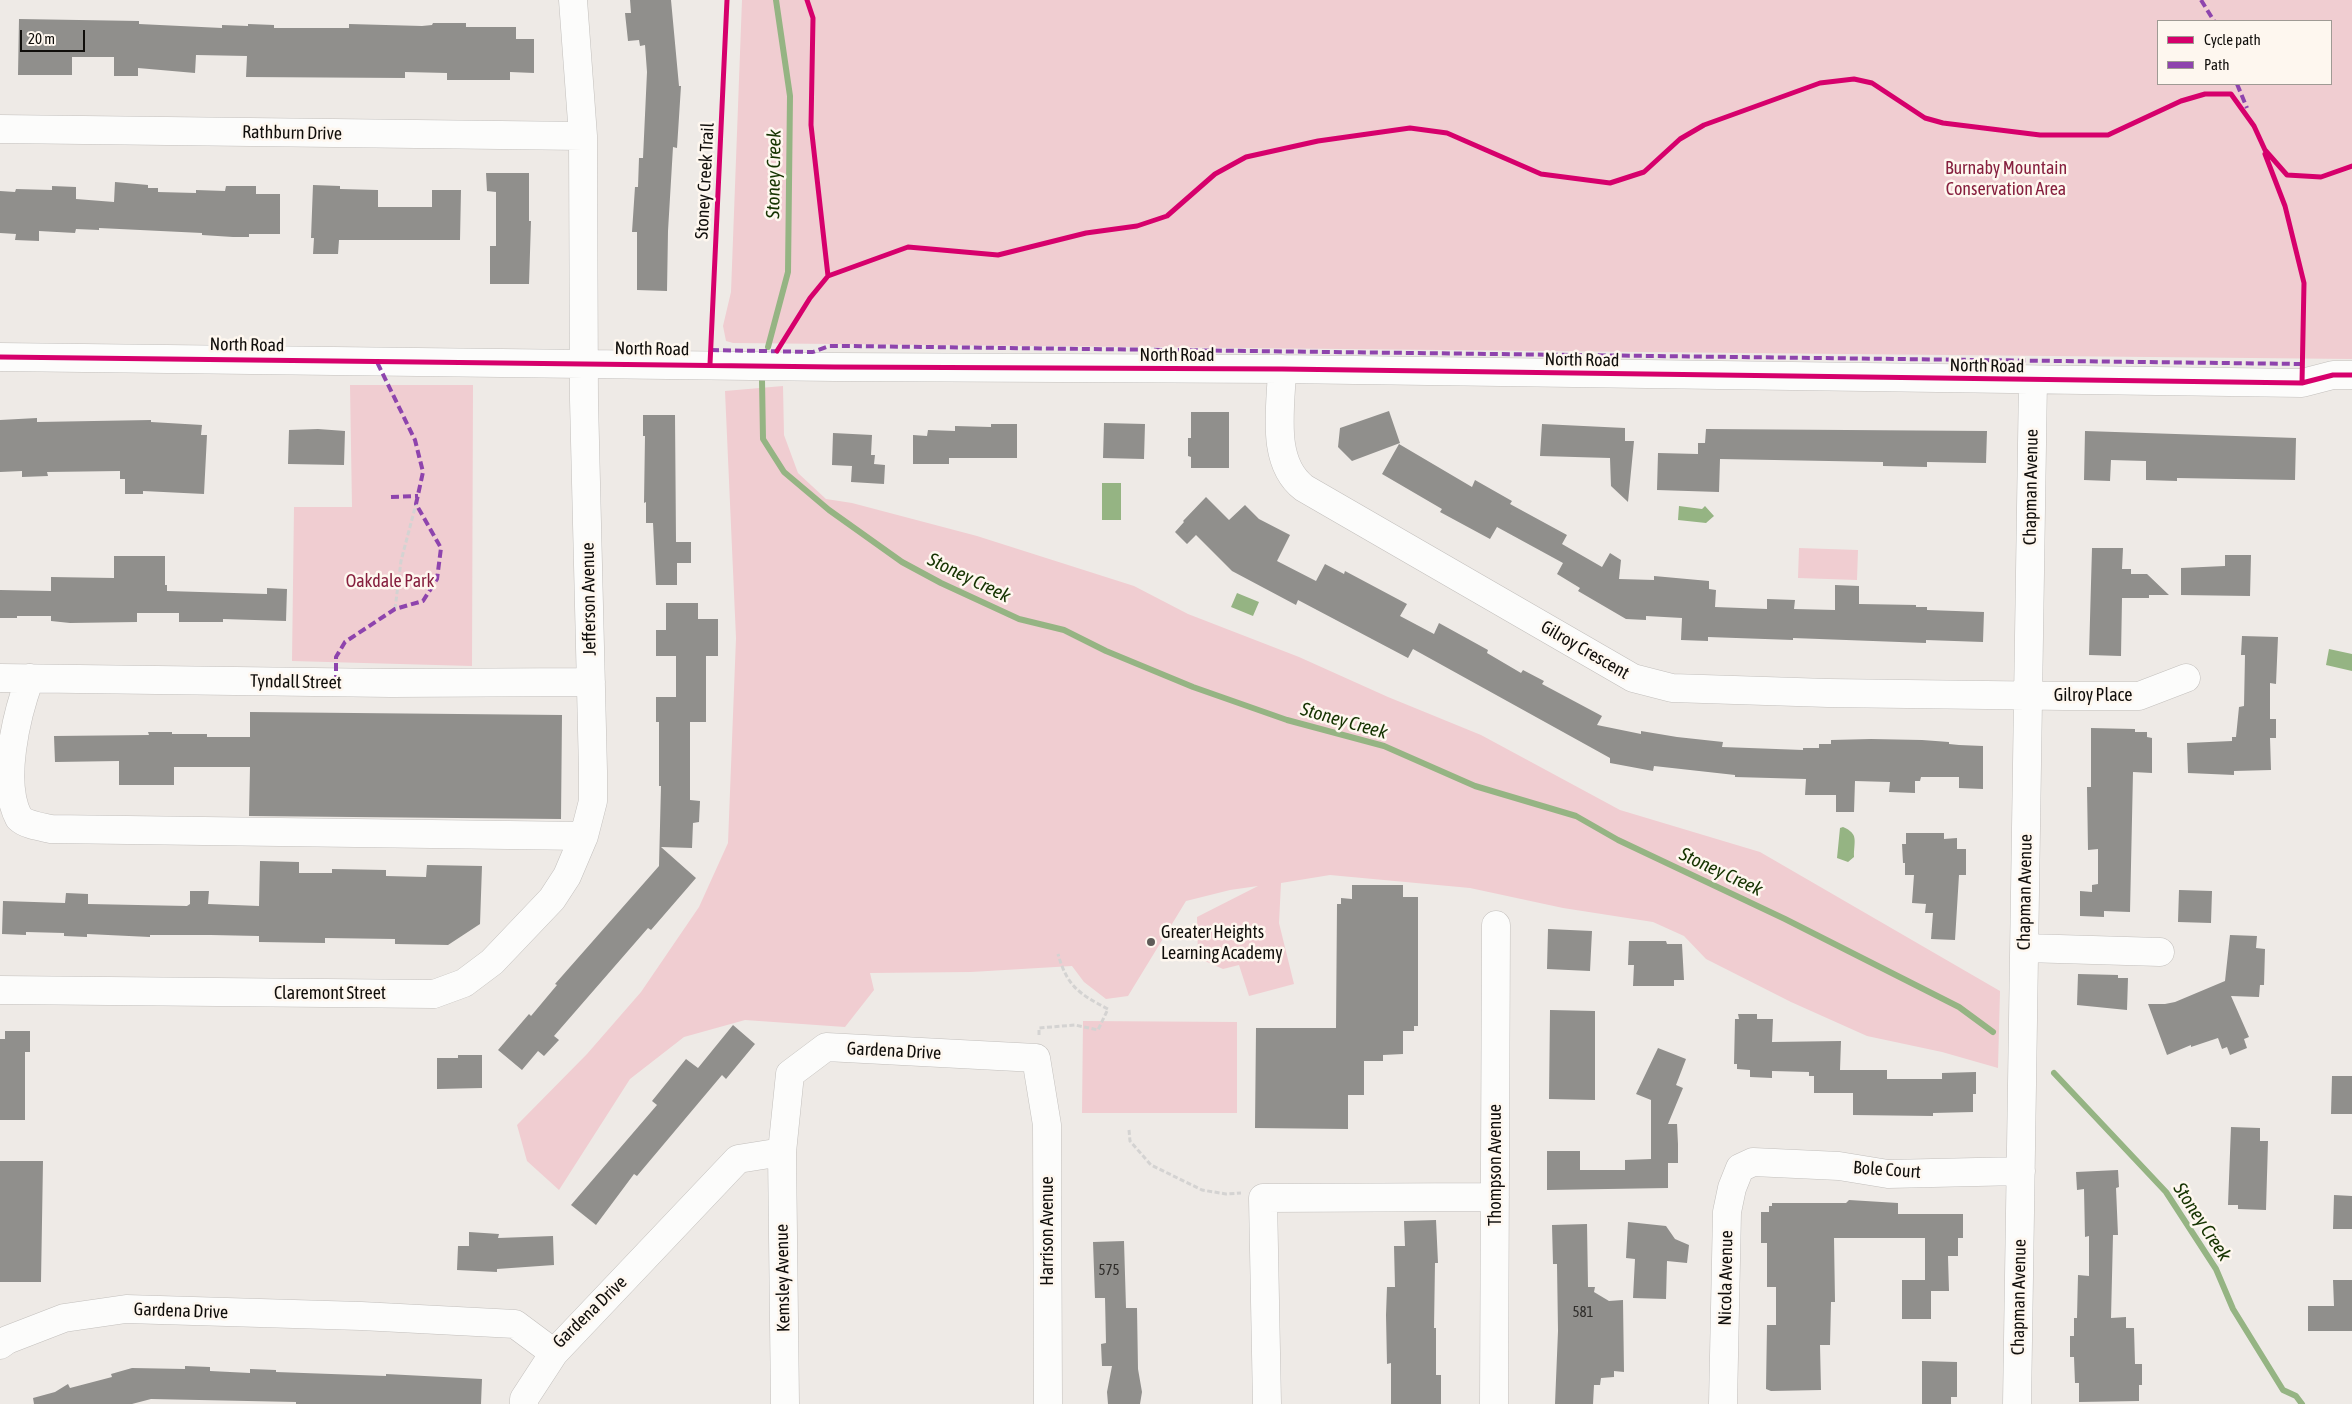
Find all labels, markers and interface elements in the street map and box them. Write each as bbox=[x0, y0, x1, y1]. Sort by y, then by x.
scale bar bbox=[22, 20, 88, 52]
legend bbox=[2157, 20, 2332, 85]
text: 20 m bbox=[28, 30, 55, 47]
text: Cycle path bbox=[2204, 31, 2261, 48]
text: Path bbox=[2204, 56, 2230, 73]
street label: Rathburn Drive bbox=[242, 121, 342, 145]
street label: Stoney Creek Trail bbox=[691, 122, 719, 240]
water label: Stoney Creek bbox=[762, 129, 786, 219]
park label: Burnaby Mountain Conservation Area bbox=[1945, 157, 2067, 200]
street label: North Road bbox=[209, 334, 285, 356]
street label: North Road bbox=[614, 338, 690, 360]
street label: North Road bbox=[1140, 344, 1214, 366]
street label: North Road bbox=[1544, 349, 1620, 371]
street label: North Road bbox=[1949, 355, 2025, 377]
street label: Chapman Avenue bbox=[2019, 429, 2043, 545]
street label: Jefferson Avenue bbox=[577, 542, 601, 656]
water label: Stoney Creek bbox=[924, 548, 1014, 608]
park label: Oakdale Park bbox=[346, 570, 434, 592]
street label: Gilroy Crescent bbox=[1537, 616, 1633, 684]
street label: Tyndall Street bbox=[250, 670, 342, 694]
street label: Gilroy Place bbox=[2054, 684, 2132, 706]
water label: Stoney Creek bbox=[1298, 698, 1390, 744]
street label: Chapman Avenue bbox=[2013, 834, 2037, 950]
water label: Stoney Creek bbox=[1676, 843, 1766, 901]
place label: Greater Heights Learning Academy bbox=[1161, 921, 1283, 964]
marker: Greater Heights Learning Academy bbox=[1145, 936, 1157, 948]
street label: Claremont Street bbox=[274, 982, 386, 1004]
street label: Gardena Drive bbox=[846, 1038, 942, 1064]
street label: Thompson Avenue bbox=[1484, 1104, 1506, 1226]
street label: Bole Court bbox=[1852, 1157, 1922, 1183]
street label: Harrison Avenue bbox=[1036, 1176, 1058, 1286]
water label: Stoney Creek bbox=[2168, 1178, 2236, 1266]
street label: Kemsley Avenue bbox=[771, 1224, 795, 1332]
street label: Nicola Avenue bbox=[1714, 1230, 1738, 1326]
street label: Chapman Avenue bbox=[2007, 1239, 2031, 1355]
house number: 575 bbox=[1098, 1261, 1120, 1279]
street label: Gardena Drive bbox=[549, 1271, 631, 1353]
street label: Gardena Drive bbox=[133, 1299, 229, 1323]
house number: 581 bbox=[1572, 1303, 1594, 1321]

